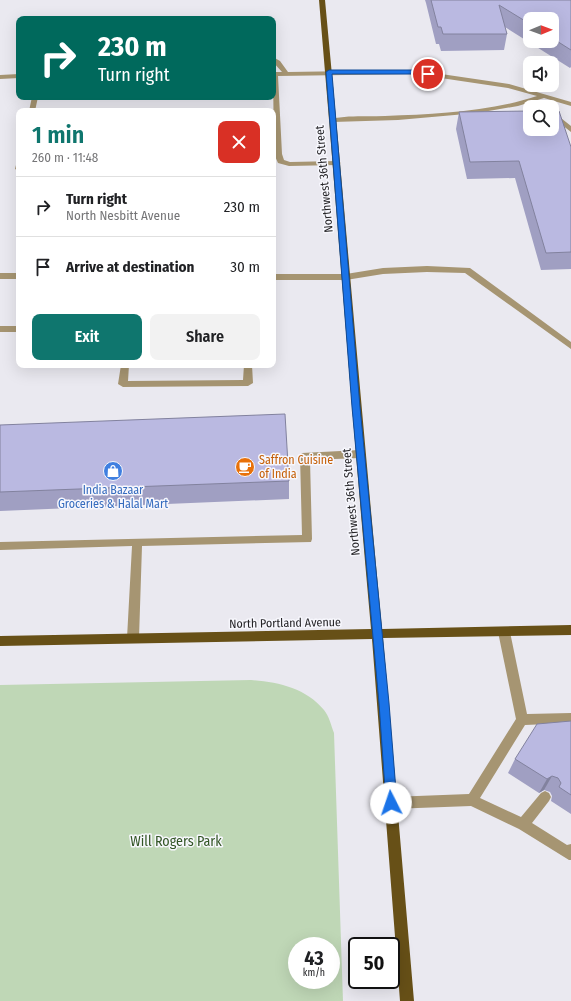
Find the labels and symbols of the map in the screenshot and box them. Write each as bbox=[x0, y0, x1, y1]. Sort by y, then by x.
north arrow bbox=[523, 12, 559, 48]
pin bbox=[411, 57, 445, 91]
street label: Northwest 36th Street bbox=[312, 125, 336, 233]
street label: Northwest 36th Street bbox=[339, 448, 363, 556]
place label: Saffron Cuisine of India bbox=[259, 453, 333, 481]
cafe icon: Saffron Cuisine of India bbox=[234, 456, 256, 478]
shop icon: India Bazaar Groceries & Halal Mart bbox=[102, 460, 124, 482]
place label: India Bazaar Groceries & Halal Mart bbox=[58, 483, 168, 511]
street label: North Portland Avenue bbox=[229, 615, 341, 631]
position arrow bbox=[370, 782, 412, 824]
park label: Will Rogers Park bbox=[130, 833, 222, 850]
speed limit sign: 50 bbox=[348, 937, 400, 989]

